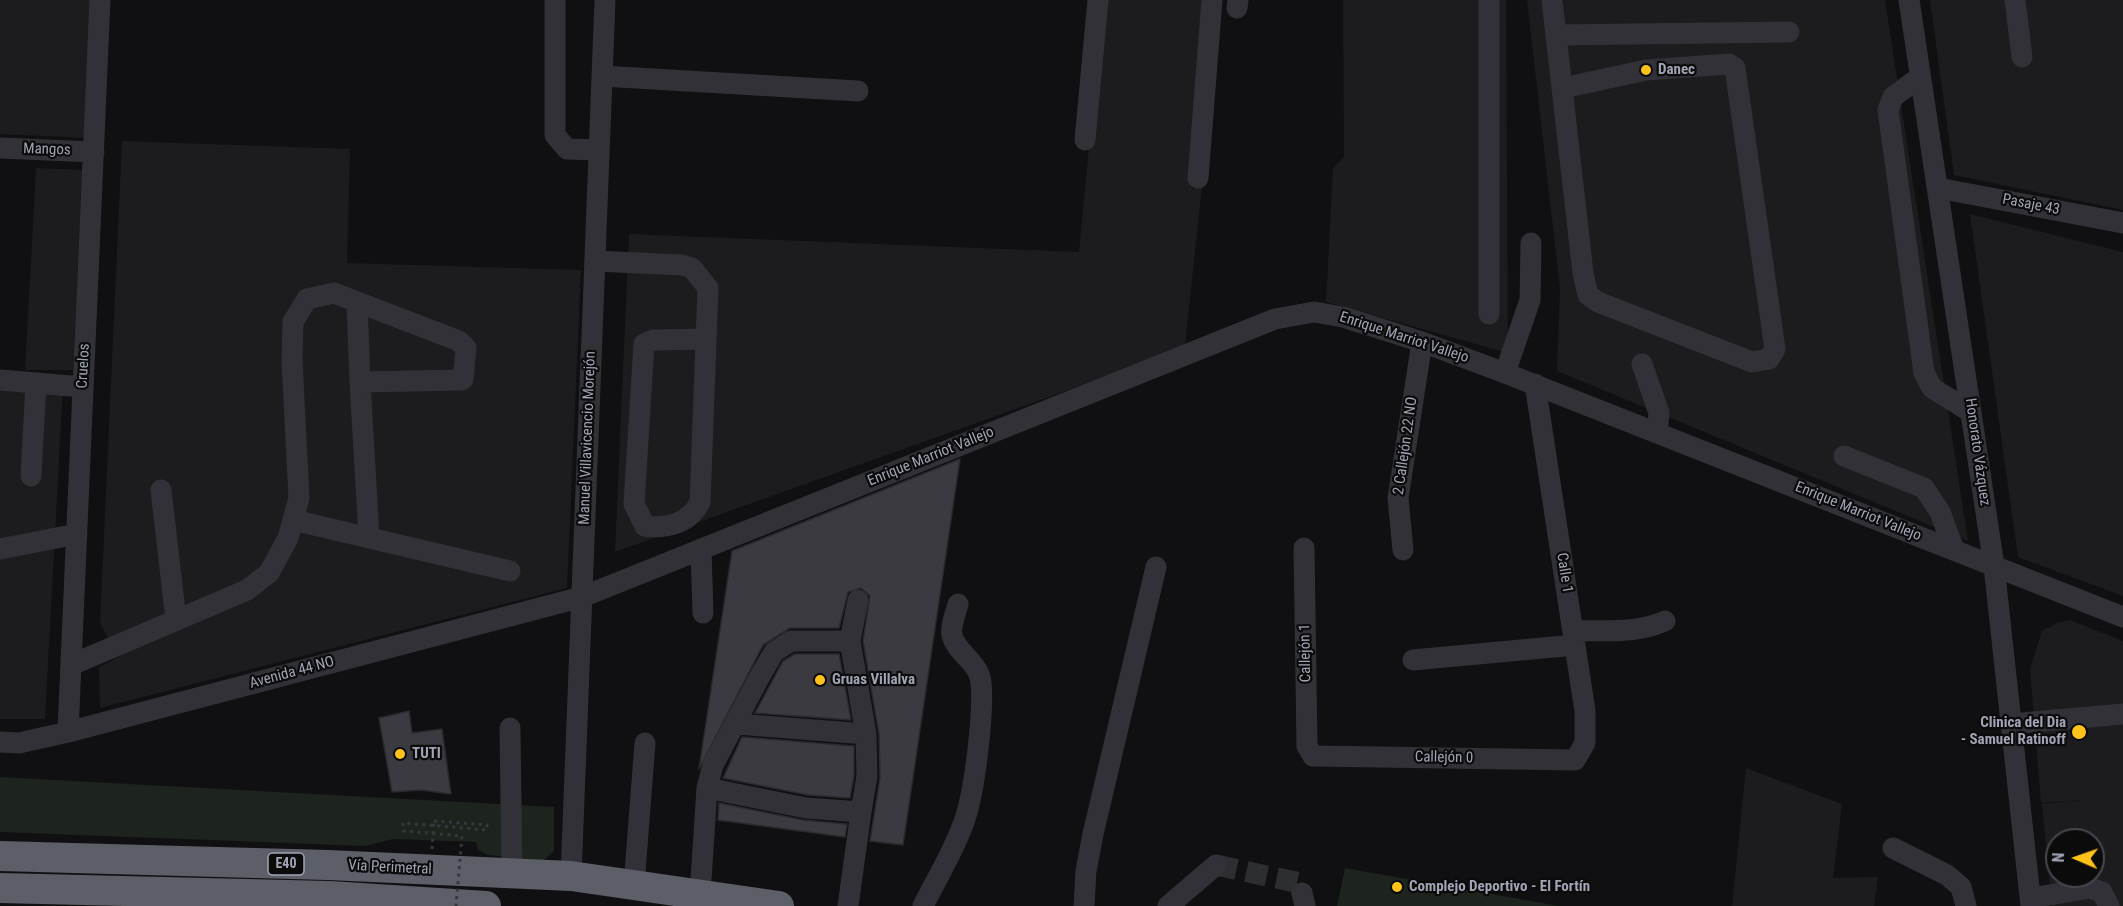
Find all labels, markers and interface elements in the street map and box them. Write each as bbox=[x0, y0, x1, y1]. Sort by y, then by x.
place label: Danec bbox=[1658, 61, 1695, 79]
marker: Danec bbox=[1639, 63, 1653, 77]
street label: Mangos bbox=[23, 140, 71, 160]
street label: Pasaje 43 bbox=[2001, 191, 2061, 219]
street label: Enrique Marriot Vallejo bbox=[1337, 309, 1471, 367]
street label: Cruelos bbox=[74, 343, 94, 389]
street label: Manuel Villavicencio Morejón bbox=[576, 351, 600, 525]
street label: 2 Callejón 22 NO bbox=[1390, 396, 1422, 496]
street label: Honorato Vázquez bbox=[1961, 397, 1993, 507]
street label: Enrique Marriot Vallejo bbox=[865, 423, 997, 491]
street label: Enrique Marriot Vallejo bbox=[1792, 478, 1924, 546]
street label: Calle 1 bbox=[1552, 552, 1576, 594]
street label: Callejón 1 bbox=[1296, 624, 1316, 682]
street label: Avenida 44 NO bbox=[248, 653, 336, 693]
place label: Gruas Villalva bbox=[832, 671, 915, 689]
marker: Gruas Villalva bbox=[813, 673, 827, 687]
place label: Clinica del Dia - Samuel Ratinoff bbox=[1961, 714, 2066, 749]
marker: Clinica del Dia - Samuel Ratinoff bbox=[2070, 723, 2088, 741]
place label: TUTI bbox=[412, 745, 441, 763]
marker: TUTI bbox=[393, 747, 407, 761]
street label: Callejón 0 bbox=[1415, 748, 1473, 768]
north arrow bbox=[2045, 828, 2105, 888]
text: N bbox=[2049, 852, 2068, 863]
road number: E40 bbox=[268, 853, 304, 875]
street label: Vía Perimetral bbox=[348, 857, 432, 879]
place label: Complejo Deportivo - El Fortín bbox=[1409, 878, 1590, 896]
marker: Complejo Deportivo - El Fortín bbox=[1390, 880, 1404, 894]

